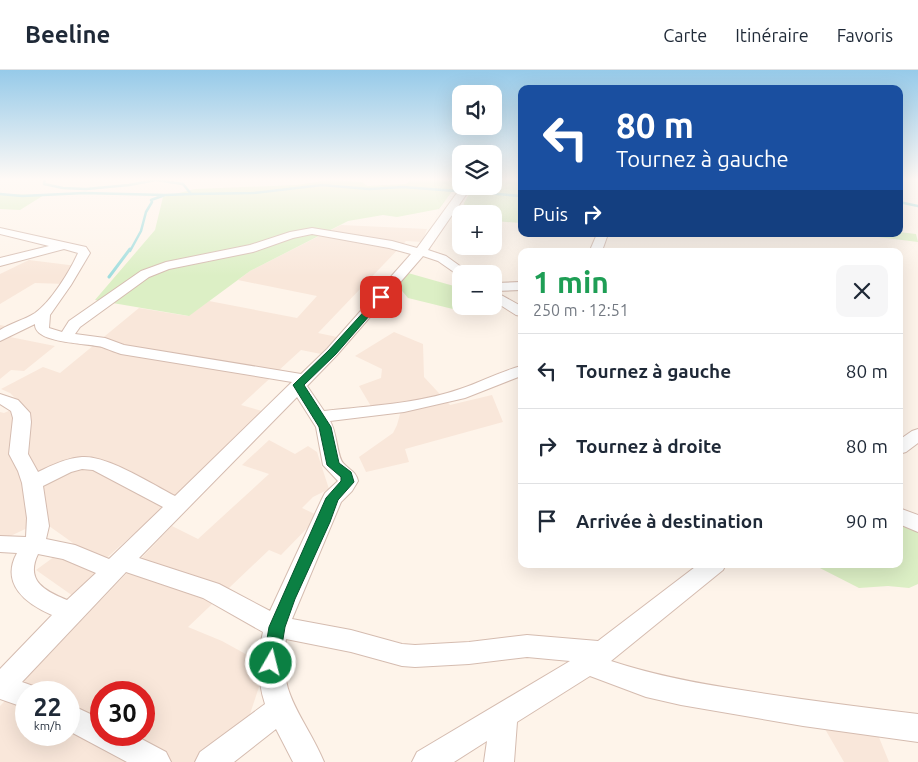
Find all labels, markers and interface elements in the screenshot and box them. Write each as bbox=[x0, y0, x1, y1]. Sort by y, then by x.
text: Beeline bbox=[25, 21, 110, 48]
text: Carte bbox=[663, 25, 707, 45]
text: Itinéraire bbox=[735, 25, 809, 45]
text: Favoris bbox=[837, 25, 893, 45]
map controls bbox=[452, 85, 502, 315]
button: sound bbox=[452, 85, 502, 135]
icon: left bbox=[533, 105, 598, 170]
text: 80 m bbox=[616, 105, 694, 145]
button: layers bbox=[452, 145, 502, 195]
text: Tournez à gauche bbox=[616, 146, 789, 171]
icon: right bbox=[578, 200, 606, 228]
text: Puis bbox=[533, 203, 568, 225]
button: + bbox=[452, 205, 502, 255]
button: − bbox=[452, 265, 502, 315]
text: 1 min bbox=[533, 265, 609, 299]
button: close bbox=[836, 265, 888, 317]
pin bbox=[360, 276, 402, 318]
icon: arrive bbox=[367, 283, 395, 311]
text: 250 m · 12:51 bbox=[533, 301, 629, 319]
icon: left bbox=[533, 357, 561, 385]
text: Tournez à gauche bbox=[576, 360, 731, 382]
text: 80 m bbox=[846, 360, 888, 382]
icon: right bbox=[533, 432, 561, 460]
text: Tournez à droite bbox=[576, 435, 722, 457]
text: 80 m bbox=[846, 435, 888, 457]
icon: arrive bbox=[533, 507, 561, 535]
text: Arrivée à destination bbox=[576, 510, 763, 532]
text: 90 m bbox=[846, 510, 888, 532]
position arrow bbox=[244, 636, 296, 688]
speed limit sign: 30 bbox=[90, 681, 155, 746]
text: 22 bbox=[33, 693, 62, 721]
text: km/h bbox=[34, 719, 61, 732]

